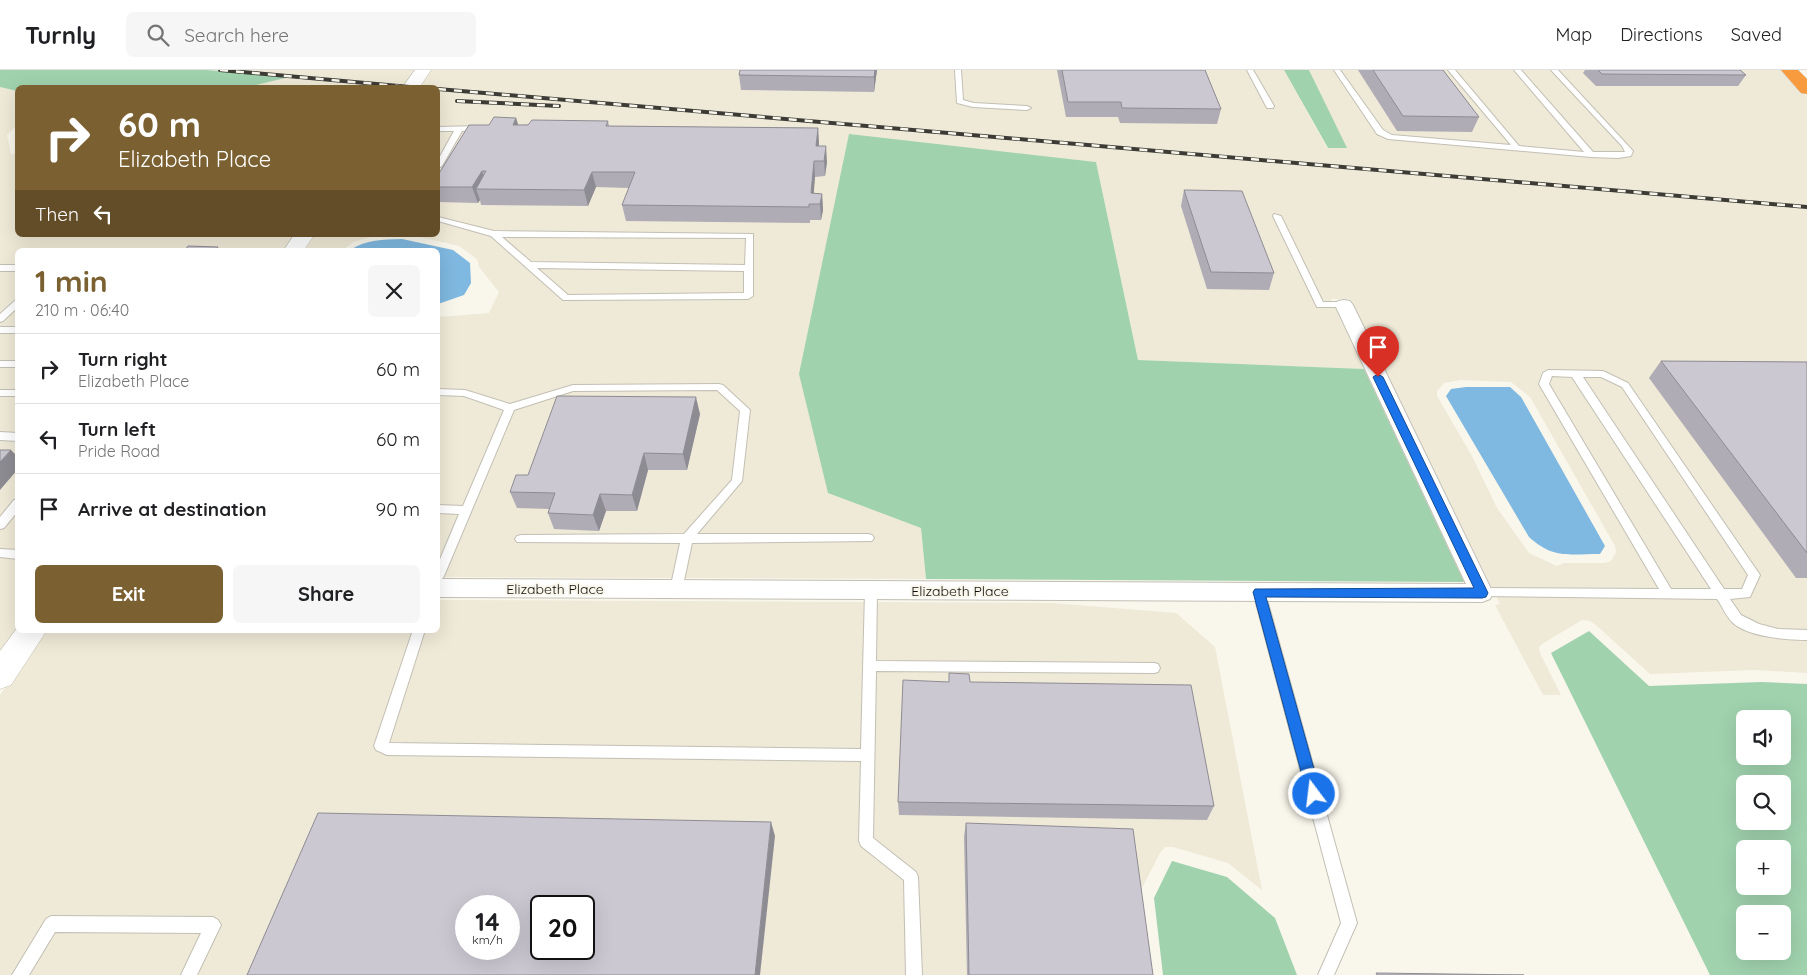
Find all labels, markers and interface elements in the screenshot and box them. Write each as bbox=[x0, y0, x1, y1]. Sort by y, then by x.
search box bbox=[126, 12, 476, 57]
text: Turnly bbox=[25, 20, 96, 50]
icon: search bbox=[144, 21, 172, 49]
text: Search here bbox=[184, 23, 289, 47]
text: Map bbox=[1555, 23, 1592, 46]
text: Directions bbox=[1620, 23, 1703, 46]
text: Saved bbox=[1731, 23, 1782, 46]
text: 60 m bbox=[118, 102, 201, 146]
icon: right bbox=[35, 105, 100, 170]
text: Elizabeth Place bbox=[118, 145, 271, 173]
icon: left bbox=[89, 200, 117, 228]
text: Then bbox=[35, 202, 79, 226]
text: 1 min bbox=[35, 262, 108, 300]
button: close bbox=[368, 265, 420, 317]
text: 210 m · 06:40 bbox=[35, 300, 129, 320]
pin bbox=[1357, 326, 1399, 377]
icon: arrive bbox=[1364, 333, 1392, 361]
text: Turn right bbox=[78, 347, 167, 371]
icon: right bbox=[35, 355, 63, 383]
text: 60 m bbox=[376, 357, 420, 381]
text: Elizabeth Place bbox=[78, 371, 189, 391]
text: Turn left bbox=[78, 417, 156, 441]
icon: left bbox=[35, 425, 63, 453]
text: 60 m bbox=[376, 427, 420, 451]
text: Pride Road bbox=[78, 441, 160, 461]
icon: arrive bbox=[35, 495, 63, 523]
text: Arrive at destination bbox=[78, 497, 267, 521]
text: 90 m bbox=[376, 497, 420, 521]
button: Exit bbox=[35, 565, 223, 623]
button: Share bbox=[233, 565, 420, 623]
street label: Elizabeth Place bbox=[506, 580, 604, 598]
street label: Elizabeth Place bbox=[911, 582, 1009, 600]
map controls bbox=[1736, 710, 1791, 960]
button: sound bbox=[1736, 710, 1791, 765]
position arrow bbox=[1287, 767, 1339, 819]
button: search bbox=[1736, 775, 1791, 830]
button: + bbox=[1736, 840, 1791, 895]
speed limit sign: 20 bbox=[530, 895, 595, 960]
button: − bbox=[1736, 905, 1791, 960]
text: 14 bbox=[475, 906, 500, 937]
text: km/h bbox=[472, 932, 503, 947]

